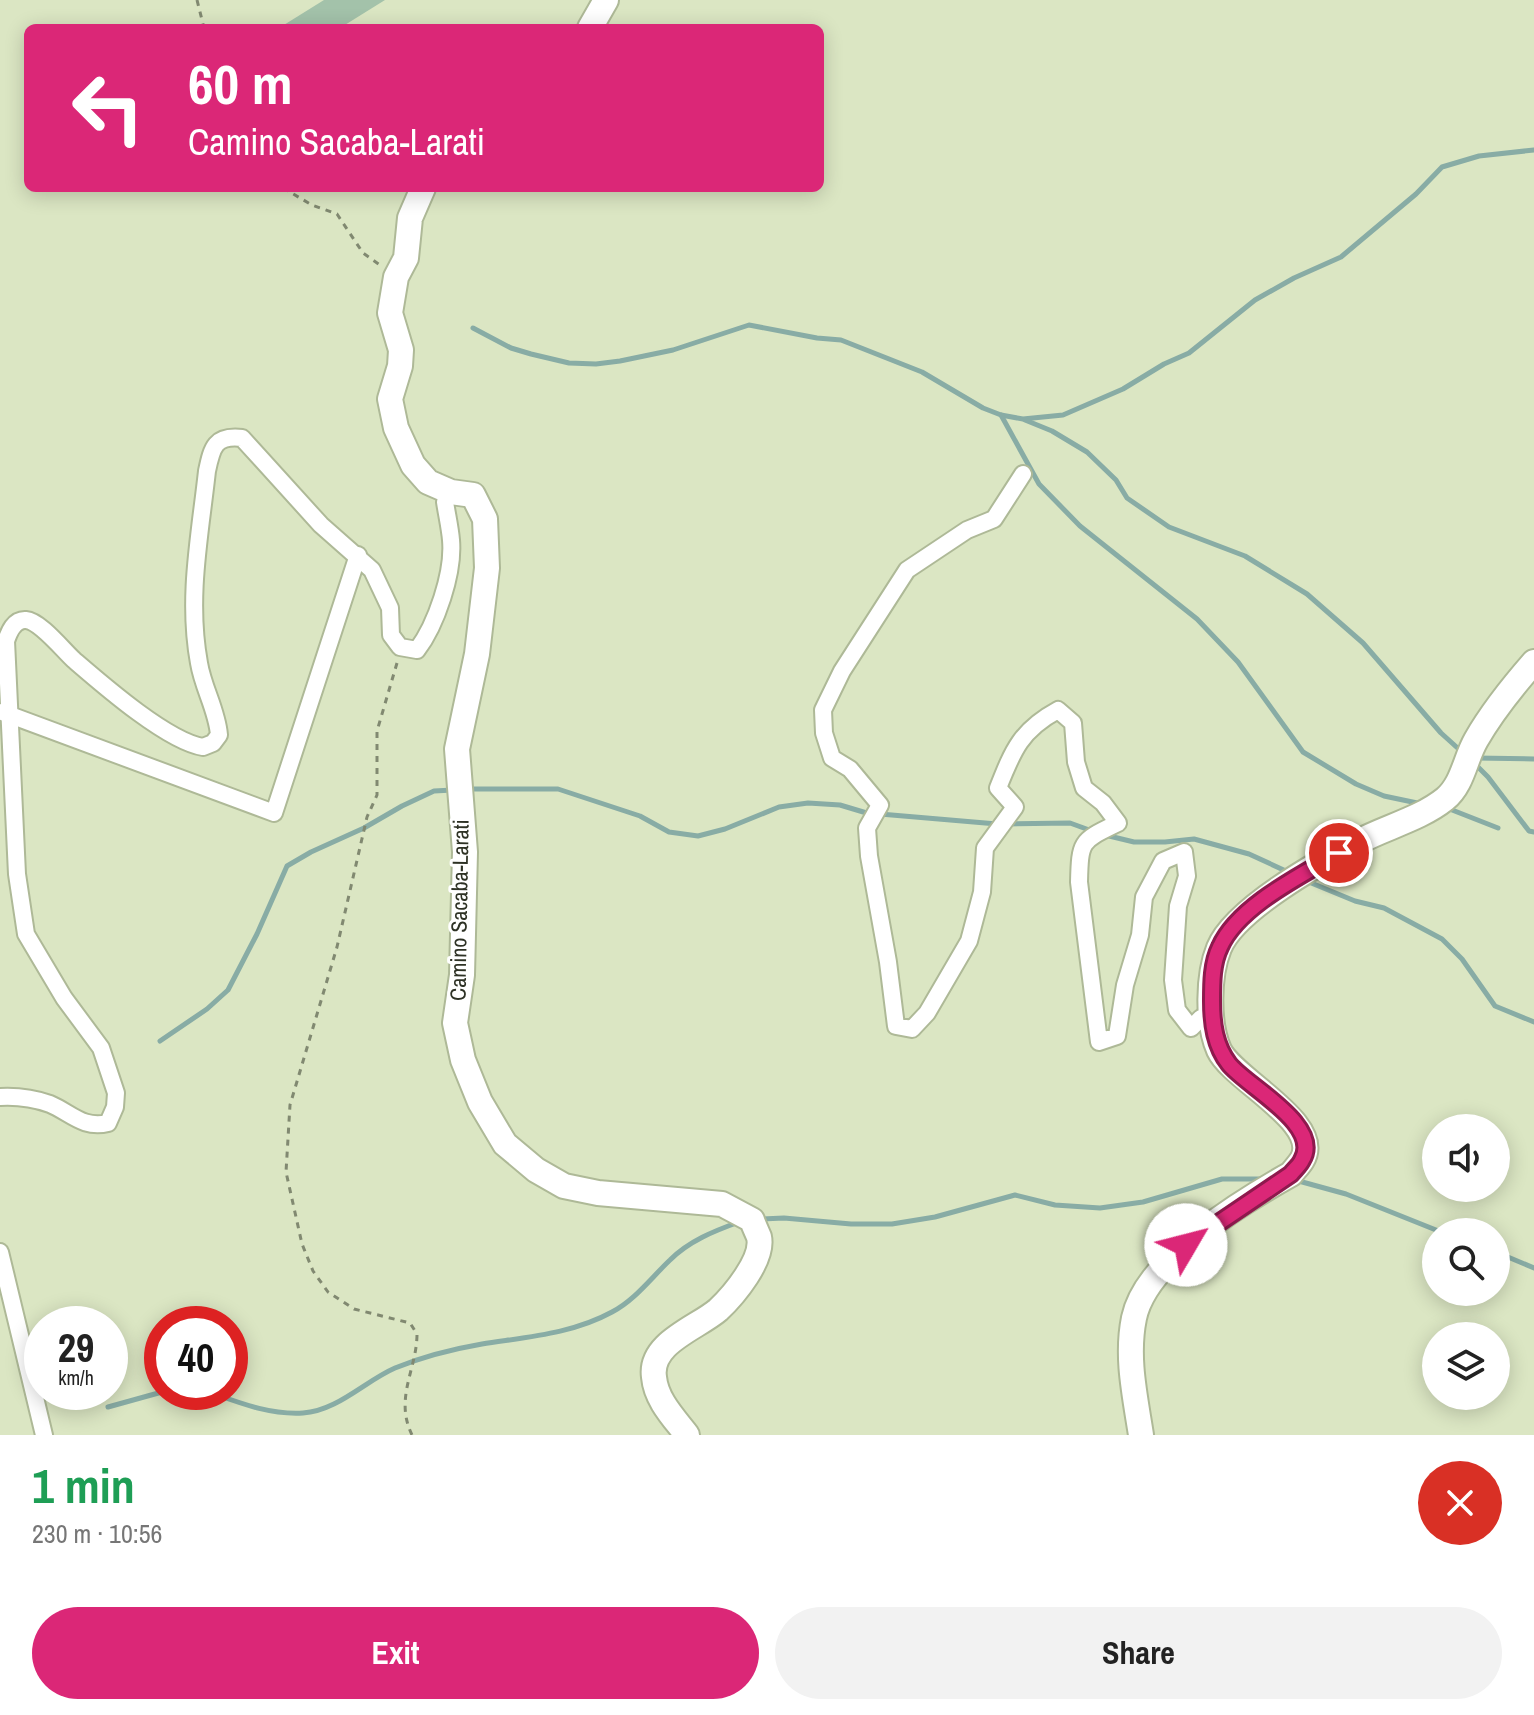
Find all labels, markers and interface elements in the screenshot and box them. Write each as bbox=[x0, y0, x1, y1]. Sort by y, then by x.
text: 60 m bbox=[188, 46, 293, 121]
icon: left bbox=[56, 56, 160, 160]
text: Camino Sacaba-Larati bbox=[188, 118, 485, 166]
street label: Camino Sacaba-Larati bbox=[442, 819, 476, 1001]
pin bbox=[1305, 819, 1373, 887]
icon: arrive bbox=[1317, 831, 1361, 875]
map controls bbox=[1422, 1114, 1510, 1410]
button: sound bbox=[1422, 1114, 1510, 1202]
position arrow bbox=[1144, 1203, 1228, 1287]
button: search bbox=[1422, 1218, 1510, 1306]
speed limit sign: 40 bbox=[144, 1306, 248, 1410]
text: 29 bbox=[58, 1321, 94, 1374]
button: layers bbox=[1422, 1322, 1510, 1410]
text: km/h bbox=[58, 1364, 94, 1391]
text: 1 min bbox=[32, 1453, 135, 1518]
button: close bbox=[1418, 1461, 1502, 1545]
text: 230 m · 10:56 bbox=[32, 1516, 162, 1551]
button: Exit bbox=[32, 1607, 759, 1699]
button: Share bbox=[775, 1607, 1502, 1699]

